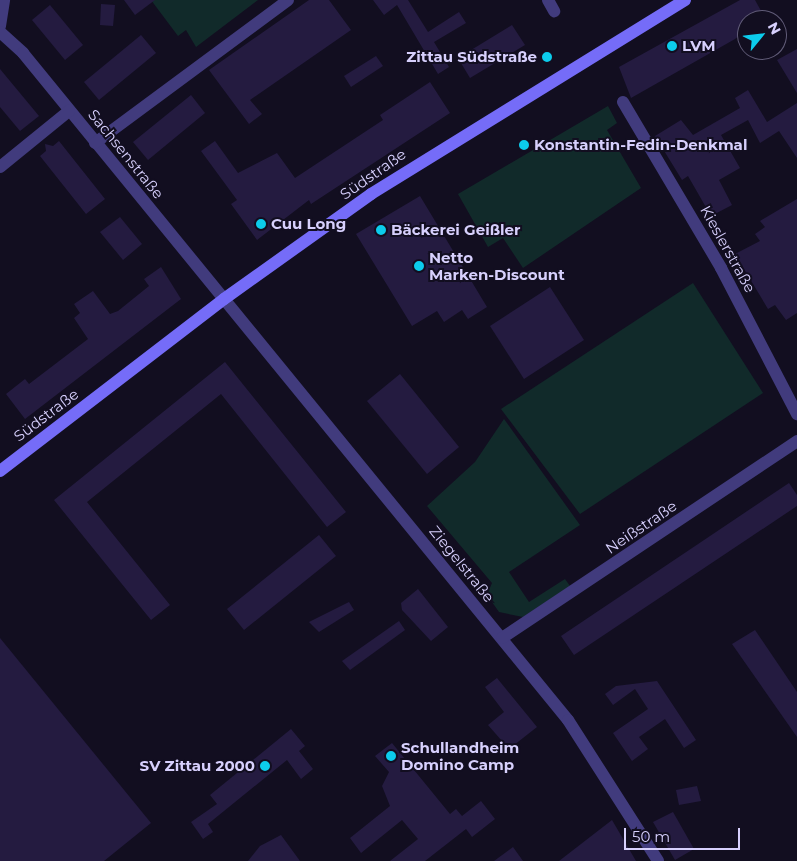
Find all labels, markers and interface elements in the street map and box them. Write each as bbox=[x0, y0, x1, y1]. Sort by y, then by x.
north arrow bbox=[737, 10, 787, 60]
text: N bbox=[764, 19, 785, 38]
place label: LVM bbox=[682, 37, 716, 55]
marker: LVM bbox=[666, 40, 678, 52]
place label: Zittau Südstraße bbox=[406, 48, 537, 66]
marker: Zittau Südstraße bbox=[541, 51, 553, 63]
street label: Sachsenstraße bbox=[84, 106, 168, 202]
place label: Konstantin-Fedin-Denkmal bbox=[534, 136, 747, 154]
marker: Konstantin-Fedin-Denkmal bbox=[518, 139, 530, 151]
street label: Südstraße bbox=[337, 145, 409, 203]
street label: Kieslerstraße bbox=[697, 202, 759, 296]
place label: Cuu Long bbox=[271, 215, 346, 233]
marker: Cuu Long bbox=[255, 218, 267, 230]
place label: Bäckerei Geißler bbox=[391, 221, 520, 239]
marker: Bäckerei Geißler bbox=[375, 224, 387, 236]
place label: Netto Marken-Discount bbox=[429, 248, 565, 283]
marker: Netto Marken-Discount bbox=[413, 260, 425, 272]
street label: Südstraße bbox=[10, 385, 82, 445]
street label: Neißstraße bbox=[602, 497, 680, 557]
street label: Ziegelstraße bbox=[426, 522, 498, 606]
place label: Schullandheim Domino Camp bbox=[401, 738, 519, 773]
marker: Schullandheim Domino Camp bbox=[385, 750, 397, 762]
place label: SV Zittau 2000 bbox=[140, 757, 255, 775]
marker: SV Zittau 2000 bbox=[259, 760, 271, 772]
scale bar bbox=[627, 818, 743, 850]
text: 50 m bbox=[632, 827, 670, 846]

